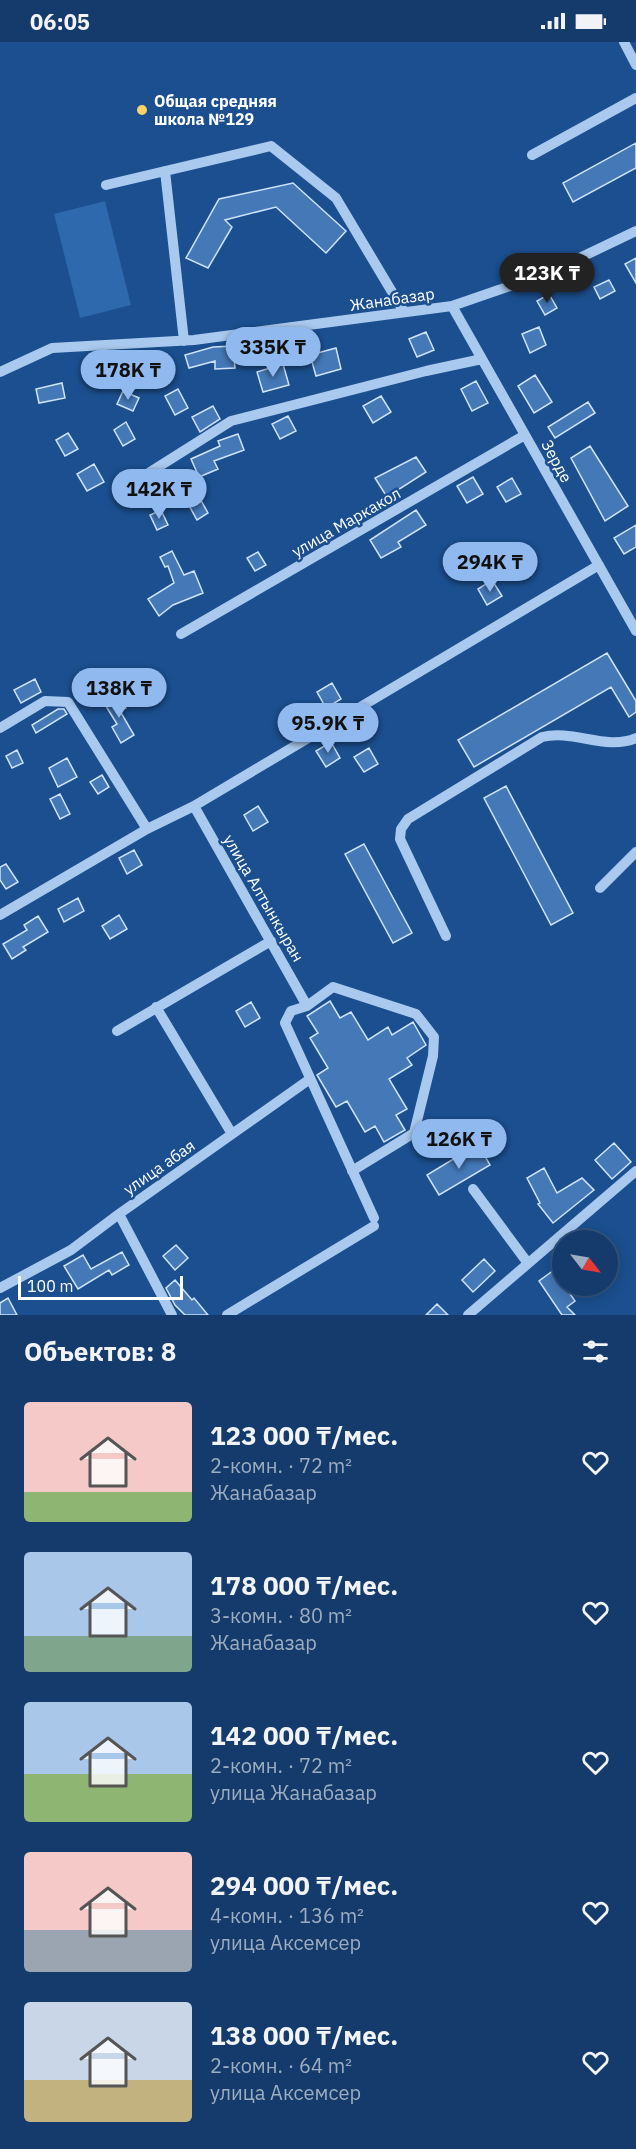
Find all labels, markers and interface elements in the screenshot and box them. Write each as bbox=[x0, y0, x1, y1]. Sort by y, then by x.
text: 06:05 bbox=[30, 7, 90, 36]
place label: Общая средняя школа №129 bbox=[154, 91, 277, 129]
marker: Общая средняя школа №129 bbox=[135, 103, 149, 117]
pin: 123K ₸ bbox=[498, 253, 596, 304]
text: 123K ₸ bbox=[514, 259, 580, 286]
street label: Жанабазар bbox=[348, 283, 436, 315]
pin: 335K ₸ bbox=[224, 327, 322, 378]
text: 335K ₸ bbox=[240, 333, 306, 360]
pin: 178K ₸ bbox=[79, 350, 177, 401]
text: 178K ₸ bbox=[95, 356, 161, 383]
street label: Зерде bbox=[537, 436, 577, 486]
pin: 142K ₸ bbox=[110, 469, 208, 520]
text: 142K ₸ bbox=[126, 475, 192, 502]
street label: улица Маркакол bbox=[288, 483, 404, 561]
pin: 294K ₸ bbox=[441, 542, 539, 593]
text: 294K ₸ bbox=[457, 548, 523, 575]
pin: 138K ₸ bbox=[70, 668, 168, 719]
text: 138K ₸ bbox=[86, 674, 152, 701]
pin: 95.9K ₸ bbox=[273, 703, 383, 754]
text: 95.9K ₸ bbox=[292, 709, 364, 736]
street label: улица Алтынкыран bbox=[219, 831, 309, 965]
pin: 126K ₸ bbox=[410, 1119, 508, 1170]
text: 126K ₸ bbox=[426, 1125, 492, 1152]
street label: улица абая bbox=[119, 1135, 199, 1199]
north arrow bbox=[552, 1230, 618, 1296]
map controls bbox=[552, 1230, 618, 1296]
scale bar bbox=[18, 1273, 183, 1300]
text: 100 m bbox=[27, 1276, 74, 1296]
text: Объектов: 8 bbox=[24, 1334, 176, 1368]
icon: filters bbox=[579, 1335, 612, 1368]
text: 123 000 ₸/мес. bbox=[210, 1418, 398, 1452]
icon: home bbox=[72, 1426, 144, 1498]
icon: heart bbox=[579, 1446, 612, 1479]
text: 2-комн. · 72 m² bbox=[210, 1452, 352, 1479]
text: Жанабазар bbox=[210, 1479, 317, 1506]
text: 178 000 ₸/мес. bbox=[210, 1568, 398, 1602]
icon: home bbox=[72, 1576, 144, 1648]
icon: heart bbox=[579, 1596, 612, 1629]
text: 3-комн. · 80 m² bbox=[210, 1602, 352, 1629]
text: Жанабазар bbox=[210, 1629, 317, 1656]
text: 142 000 ₸/мес. bbox=[210, 1718, 398, 1752]
icon: home bbox=[72, 1726, 144, 1798]
icon: heart bbox=[579, 1746, 612, 1779]
text: 2-комн. · 72 m² bbox=[210, 1752, 352, 1779]
text: улица Жанабазар bbox=[210, 1779, 377, 1806]
text: 294 000 ₸/мес. bbox=[210, 1868, 398, 1902]
icon: home bbox=[72, 1876, 144, 1948]
icon: heart bbox=[579, 1896, 612, 1929]
text: 4-комн. · 136 m² bbox=[210, 1902, 364, 1929]
text: улица Аксемсер bbox=[210, 1929, 361, 1956]
text: 138 000 ₸/мес. bbox=[210, 2018, 398, 2052]
icon: home bbox=[72, 2026, 144, 2098]
icon: heart bbox=[579, 2046, 612, 2079]
text: 2-комн. · 64 m² bbox=[210, 2052, 352, 2079]
text: улица Аксемсер bbox=[210, 2079, 361, 2106]

